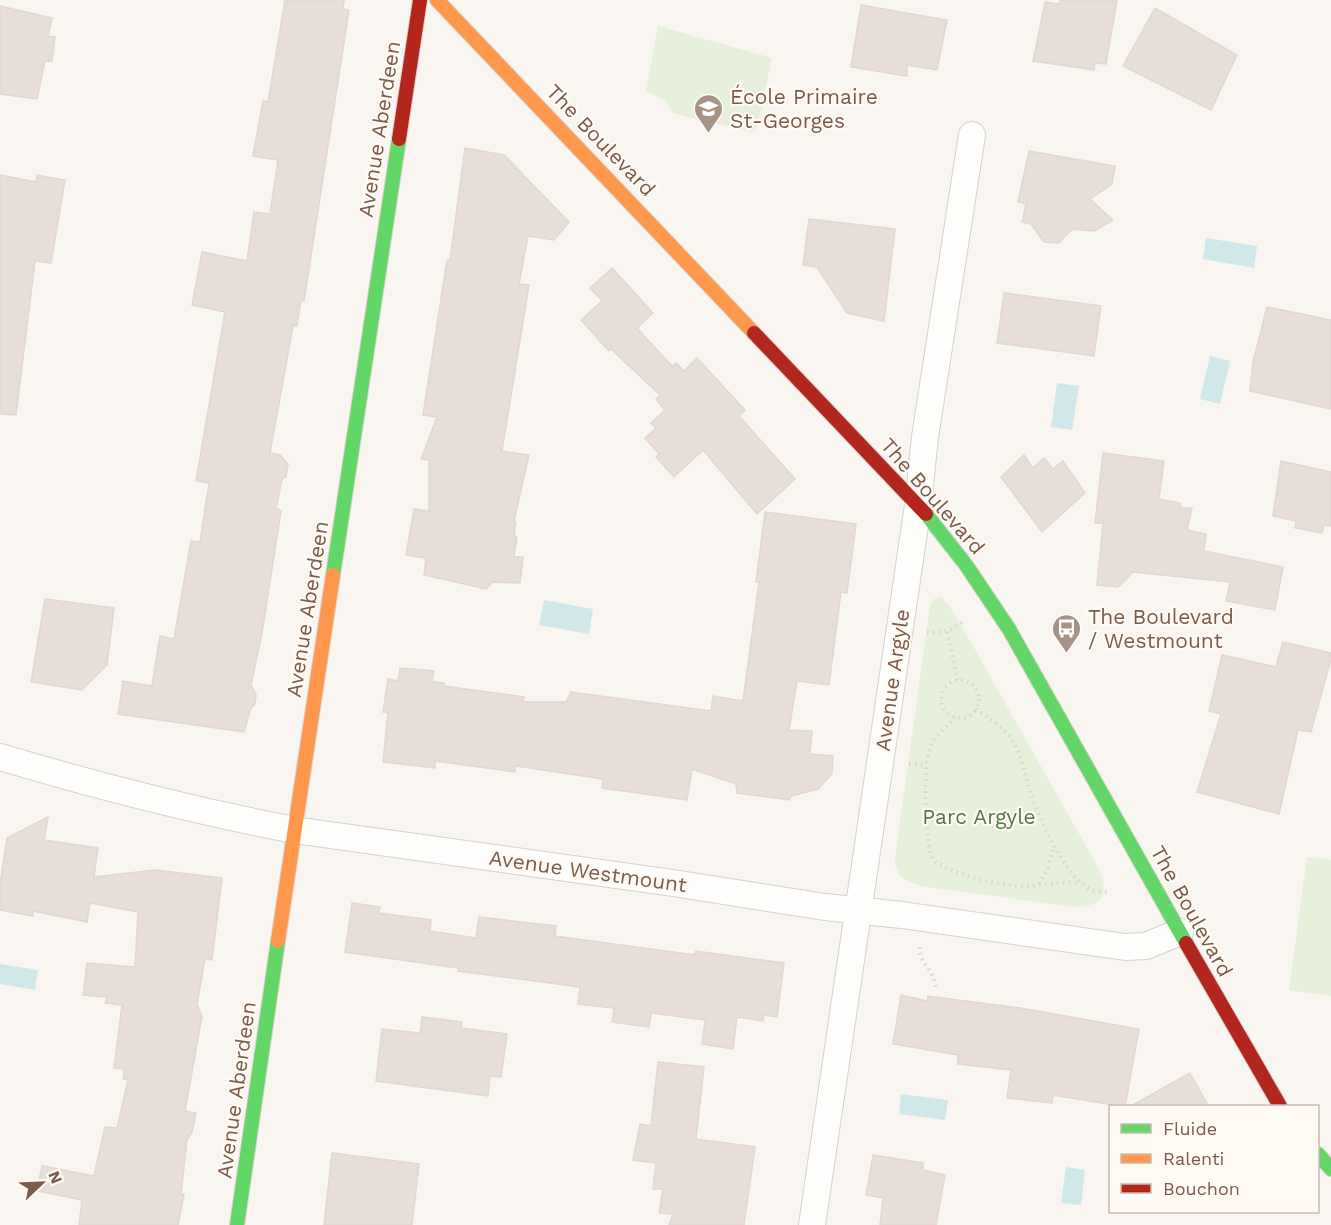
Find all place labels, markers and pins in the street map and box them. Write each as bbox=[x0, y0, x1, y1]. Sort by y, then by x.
place label: École Primaire St-Georges bbox=[730, 84, 878, 133]
school or university icon: École Primaire St-Georges bbox=[693, 92, 725, 134]
place label: The Boulevard / Westmount bbox=[1088, 604, 1234, 653]
bus stop icon: The Boulevard / Westmount bbox=[1051, 612, 1083, 654]

